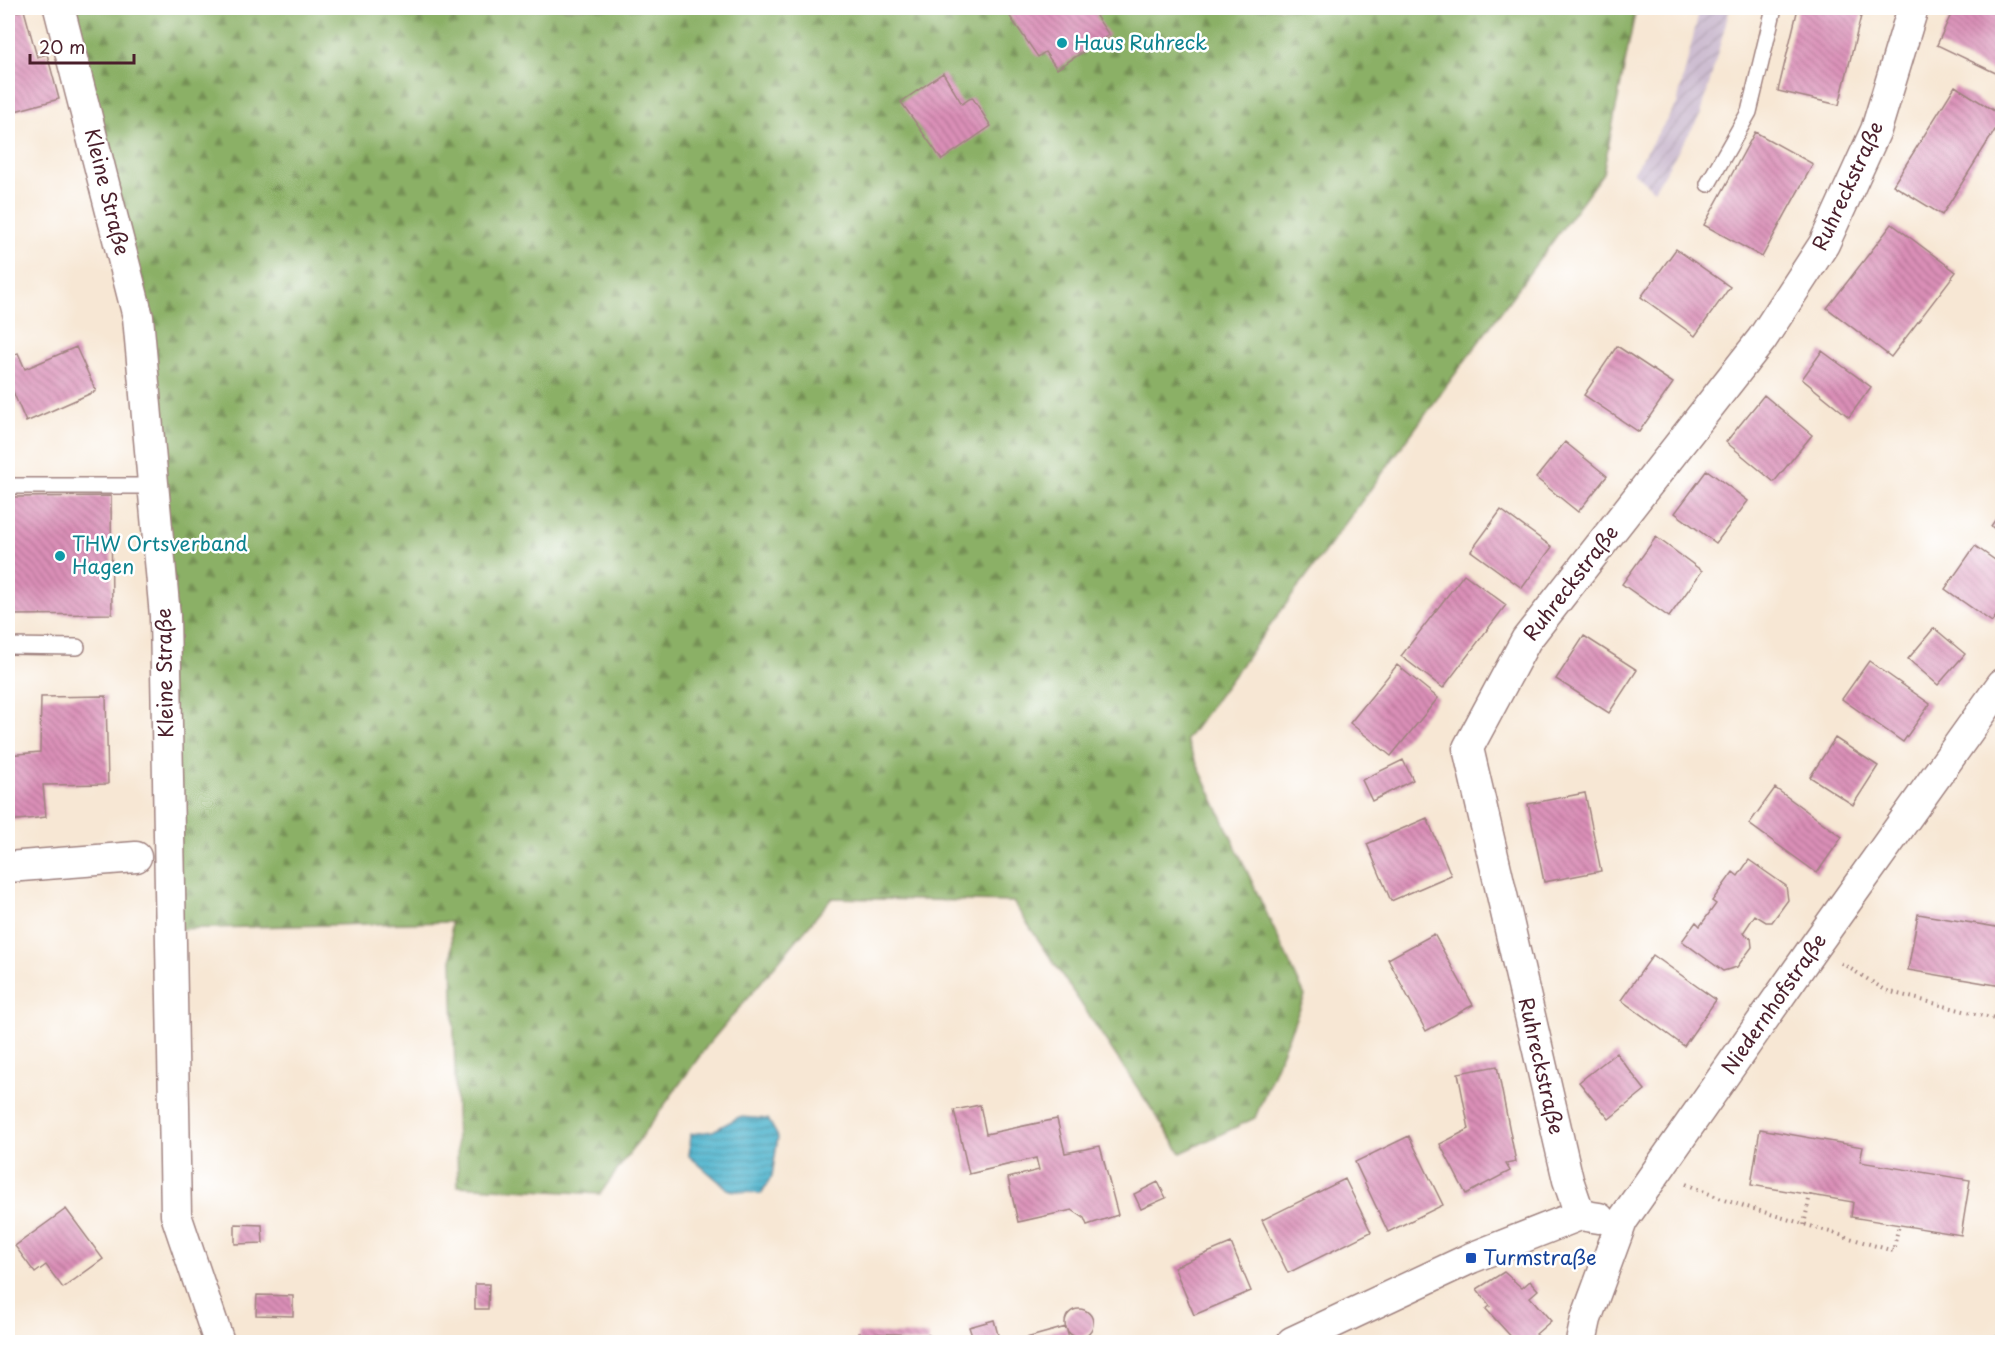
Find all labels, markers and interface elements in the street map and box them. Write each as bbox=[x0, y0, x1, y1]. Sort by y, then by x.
scale bar bbox=[30, 27, 134, 65]
place label: Haus Ruhreck bbox=[1074, 27, 1207, 57]
text: 20 m bbox=[39, 33, 85, 60]
marker: Haus Ruhreck bbox=[1055, 36, 1069, 50]
street label: Ruhreckstraße bbox=[1804, 116, 1890, 255]
street label: Kleine Straße bbox=[78, 125, 138, 258]
street label: Ruhreckstraße bbox=[1515, 518, 1625, 647]
place label: THW Ortsverband Hagen bbox=[72, 528, 248, 581]
marker: THW Ortsverband Hagen bbox=[53, 549, 67, 563]
street label: Kleine Straße bbox=[148, 608, 180, 738]
street label: Niedernhofstraße bbox=[1713, 927, 1833, 1080]
street label: Ruhreckstraße bbox=[1512, 994, 1572, 1137]
place label: Turmstraße bbox=[1483, 1242, 1597, 1272]
marker: Turmstraße bbox=[1464, 1251, 1478, 1265]

